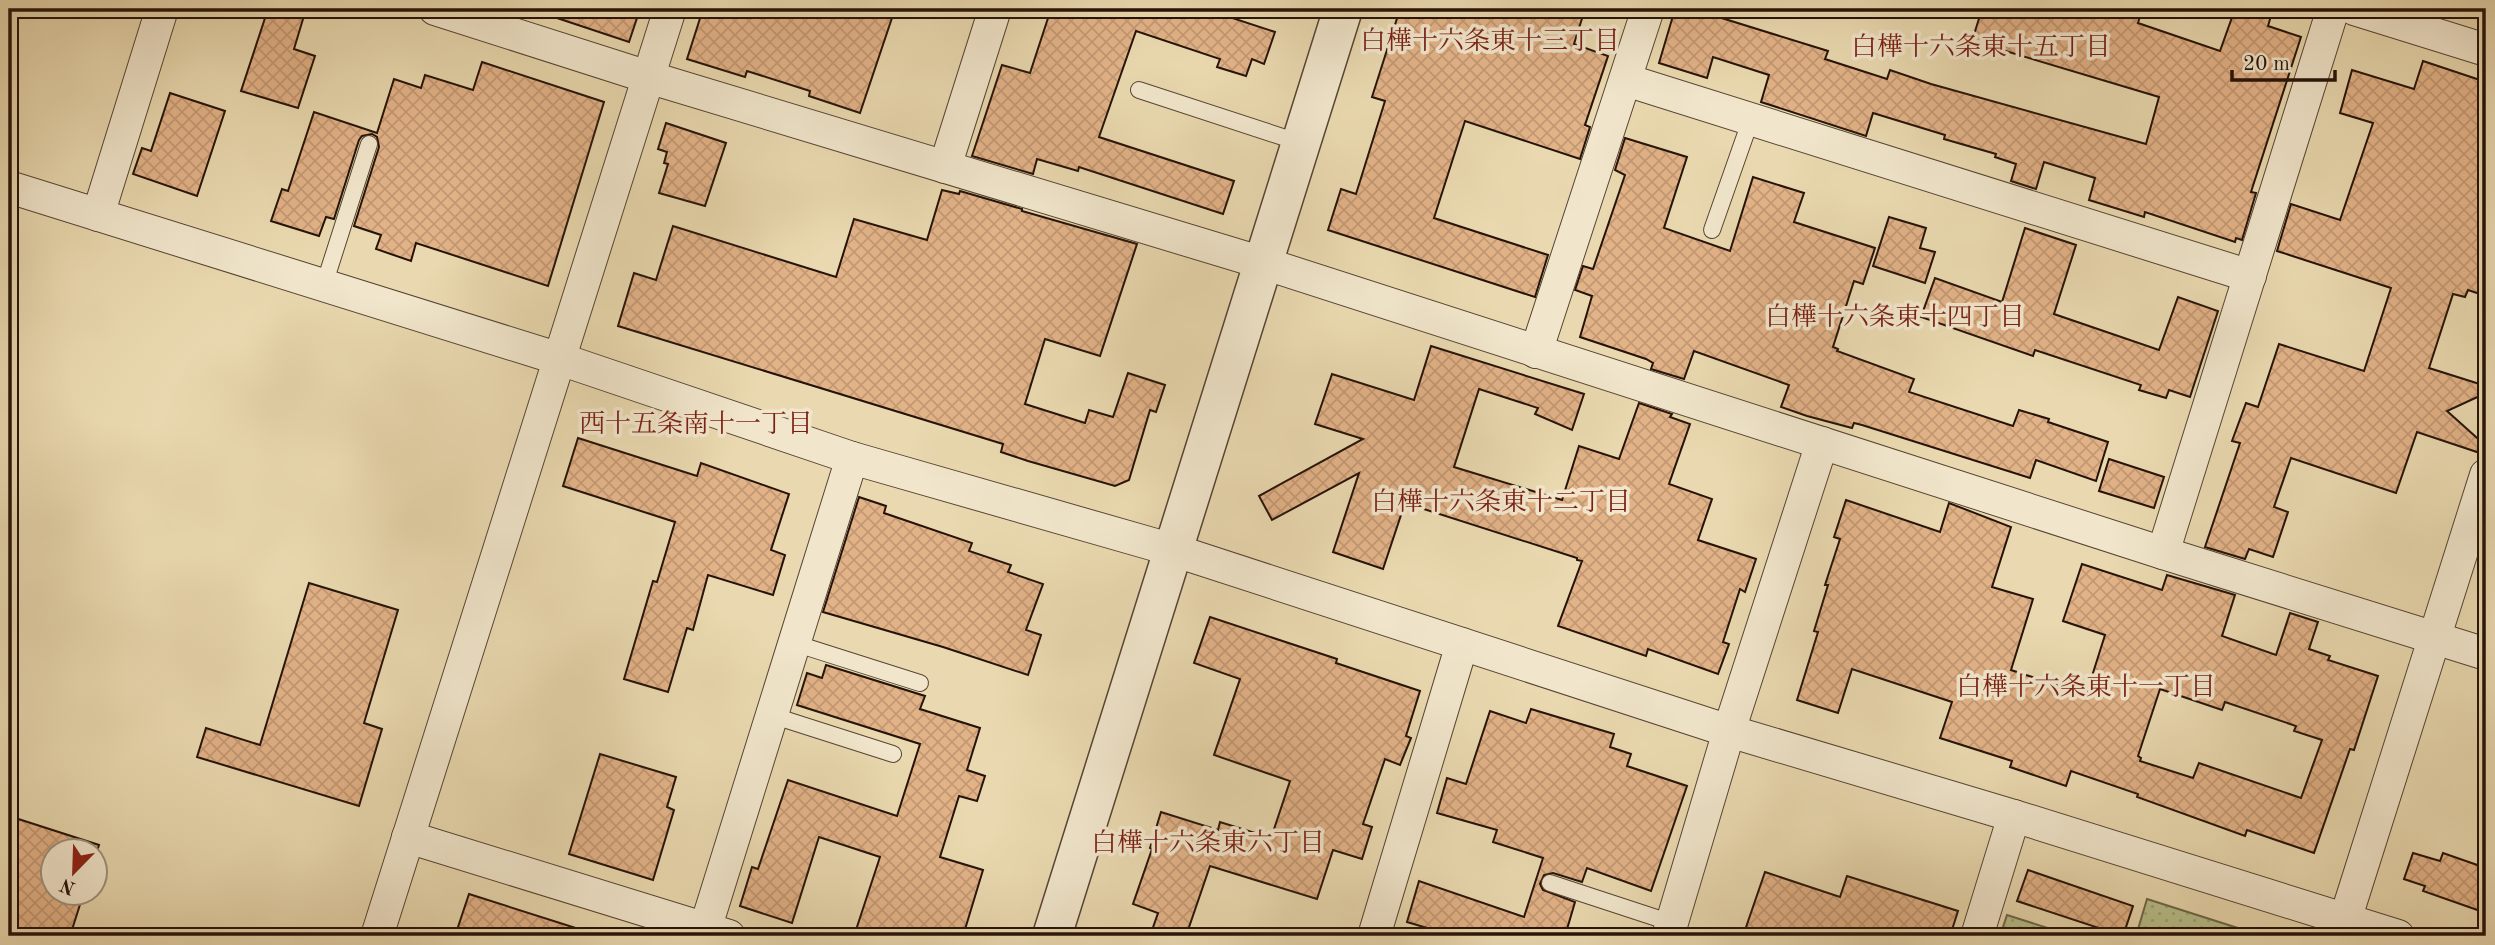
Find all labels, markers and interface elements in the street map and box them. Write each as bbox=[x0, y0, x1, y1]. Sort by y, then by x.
district label: 白樺十六条東十三丁目 bbox=[1360, 27, 1620, 55]
district label: 白樺十六条東十五丁目 bbox=[1851, 33, 2111, 61]
scale bar bbox=[2232, 38, 2336, 82]
text: 20 m bbox=[2243, 54, 2290, 75]
district label: 白樺十六条東十四丁目 bbox=[1765, 303, 2025, 331]
district label: 西十五条南十一丁目 bbox=[579, 410, 813, 438]
district label: 白樺十六条東十二丁目 bbox=[1371, 488, 1631, 516]
district label: 白樺十六条東十一丁目 bbox=[1956, 673, 2216, 701]
district label: 白樺十六条東六丁目 bbox=[1091, 829, 1325, 857]
north arrow bbox=[38, 836, 108, 906]
text: N bbox=[58, 874, 79, 897]

